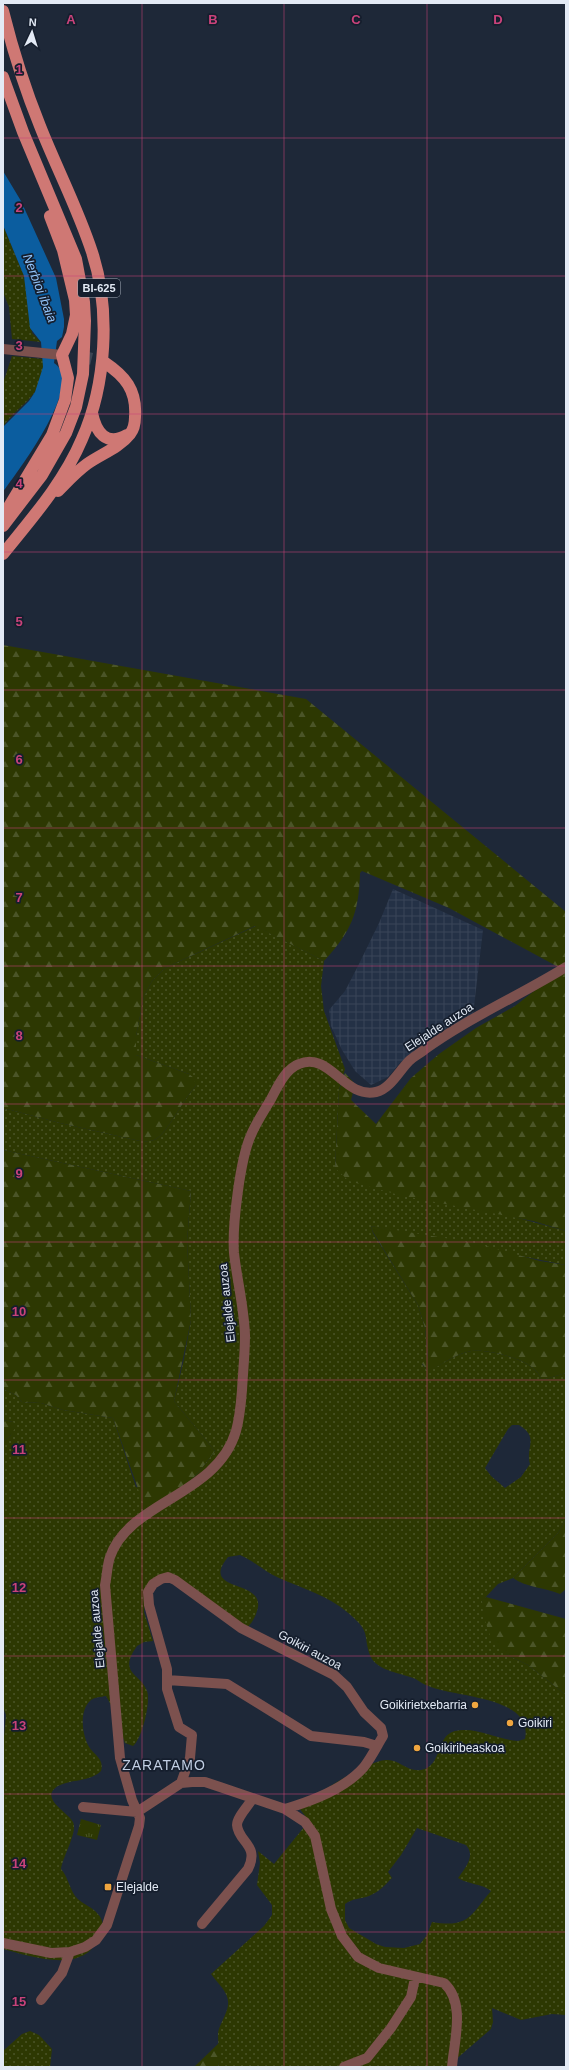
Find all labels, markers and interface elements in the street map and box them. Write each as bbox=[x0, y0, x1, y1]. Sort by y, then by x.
north arrow bbox=[12, 12, 52, 52]
text: A bbox=[66, 12, 76, 27]
text: B bbox=[208, 12, 218, 27]
text: C bbox=[351, 12, 361, 27]
text: D bbox=[493, 12, 503, 27]
text: N bbox=[28, 16, 37, 28]
text: 1 bbox=[15, 62, 23, 77]
text: 2 bbox=[15, 200, 23, 215]
water label: Nerbioi ibaia bbox=[20, 252, 60, 324]
road number: BI-625 bbox=[78, 279, 120, 297]
text: 3 bbox=[15, 338, 23, 353]
text: 4 bbox=[15, 476, 23, 491]
text: 5 bbox=[15, 614, 23, 629]
text: 6 bbox=[15, 752, 23, 767]
text: 7 bbox=[15, 890, 23, 905]
street label: Elejalde auzoa bbox=[402, 1000, 476, 1054]
text: 8 bbox=[15, 1028, 23, 1043]
text: 9 bbox=[15, 1166, 23, 1181]
street label: Elejalde auzoa bbox=[216, 1263, 238, 1343]
text: 10 bbox=[12, 1304, 26, 1319]
text: 11 bbox=[12, 1442, 26, 1457]
text: 12 bbox=[12, 1580, 26, 1595]
street label: Elejalde auzoa bbox=[87, 1589, 107, 1669]
street label: Goikiri auzoa bbox=[276, 1627, 344, 1673]
place label: Goikirietxebarria bbox=[380, 1698, 467, 1712]
marker: Goikirietxebarria bbox=[470, 1700, 480, 1710]
place label: Goikiri bbox=[518, 1716, 552, 1730]
text: 13 bbox=[12, 1718, 26, 1733]
marker: Goikiri bbox=[505, 1718, 515, 1728]
place label: Goikiribeaskoa bbox=[425, 1741, 505, 1755]
marker: Goikiribeaskoa bbox=[412, 1743, 422, 1753]
district label: ZARATAMO bbox=[122, 1757, 206, 1773]
text: 14 bbox=[12, 1856, 27, 1871]
place label: Elejalde bbox=[116, 1880, 159, 1894]
marker: Elejalde bbox=[103, 1882, 113, 1892]
text: 15 bbox=[12, 1994, 26, 2009]

